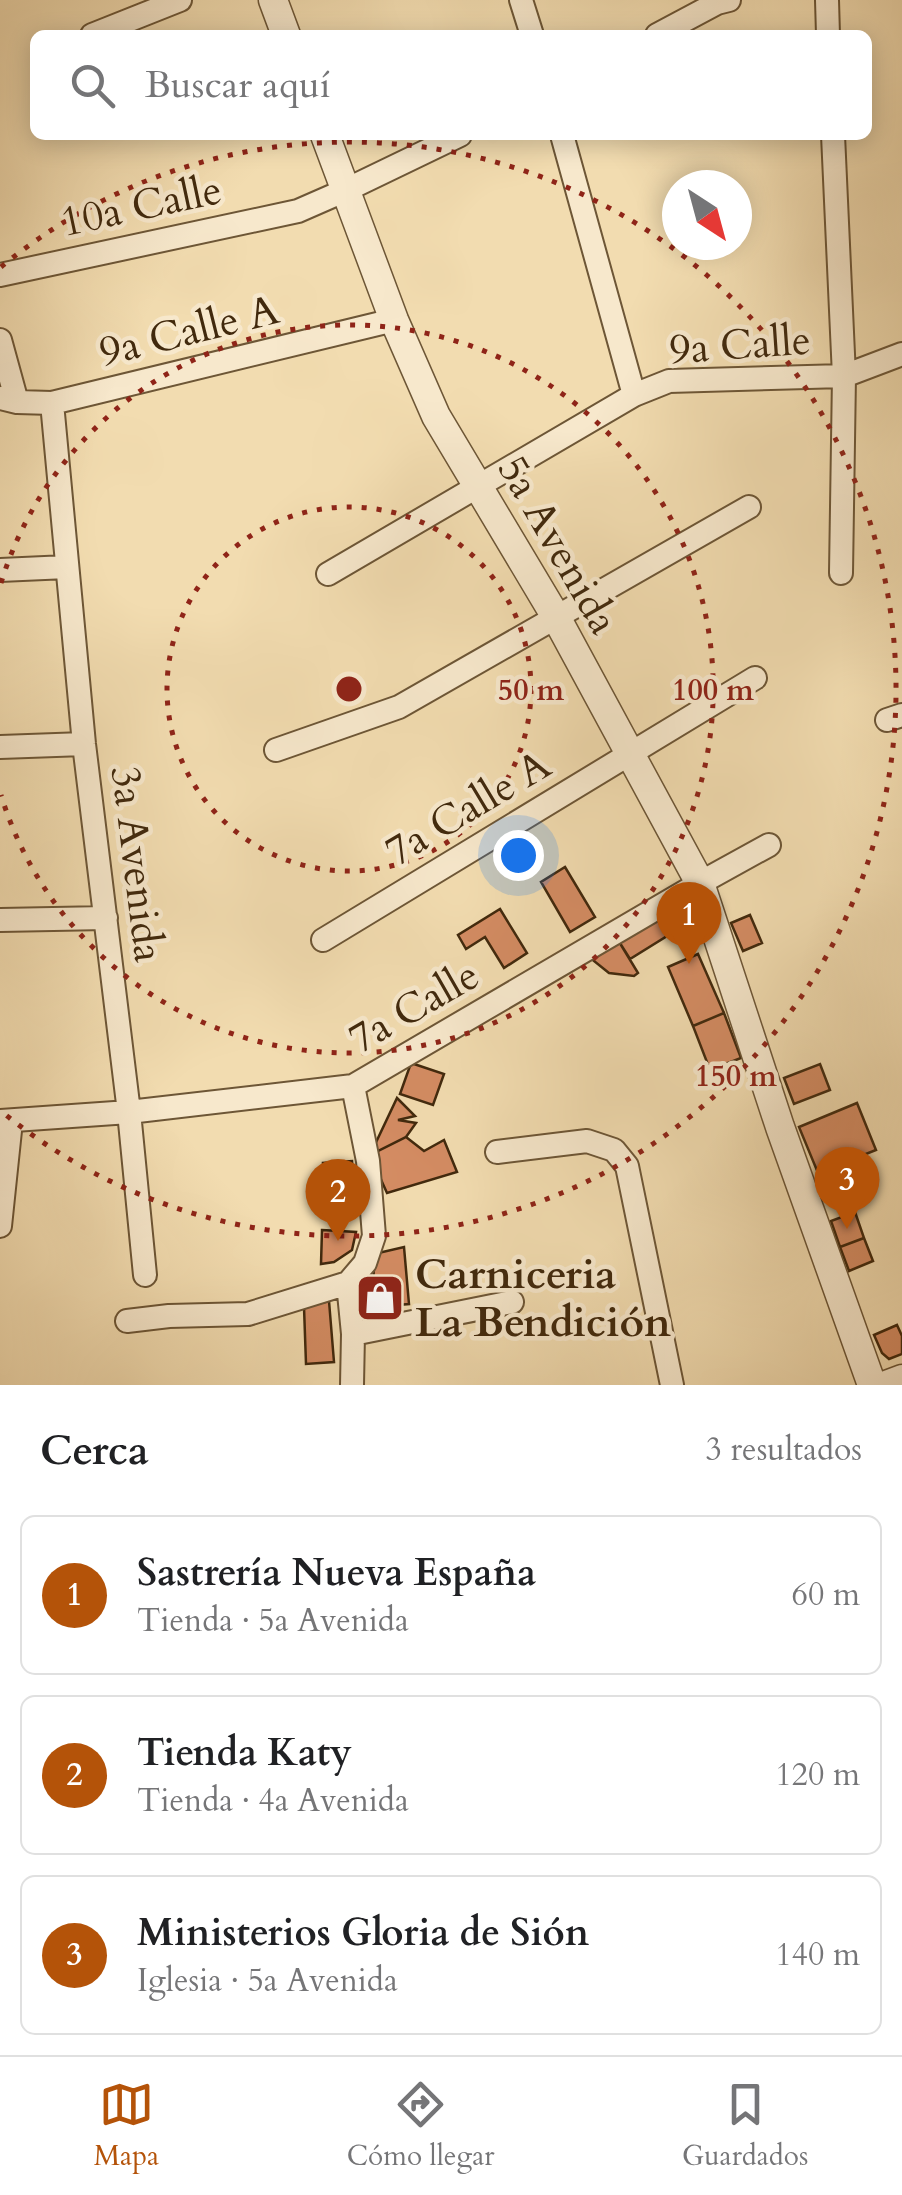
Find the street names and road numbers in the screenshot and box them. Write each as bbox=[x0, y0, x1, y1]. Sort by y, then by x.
street label: 10a Calle bbox=[55, 161, 227, 251]
street label: 9a Calle A bbox=[93, 281, 285, 381]
street label: 9a Calle bbox=[667, 312, 813, 378]
street label: 5a Avenida bbox=[484, 445, 632, 645]
street label: 7a Calle A bbox=[375, 736, 561, 880]
street label: 3a Avenida bbox=[97, 763, 177, 965]
street label: 7a Calle bbox=[338, 947, 490, 1067]

